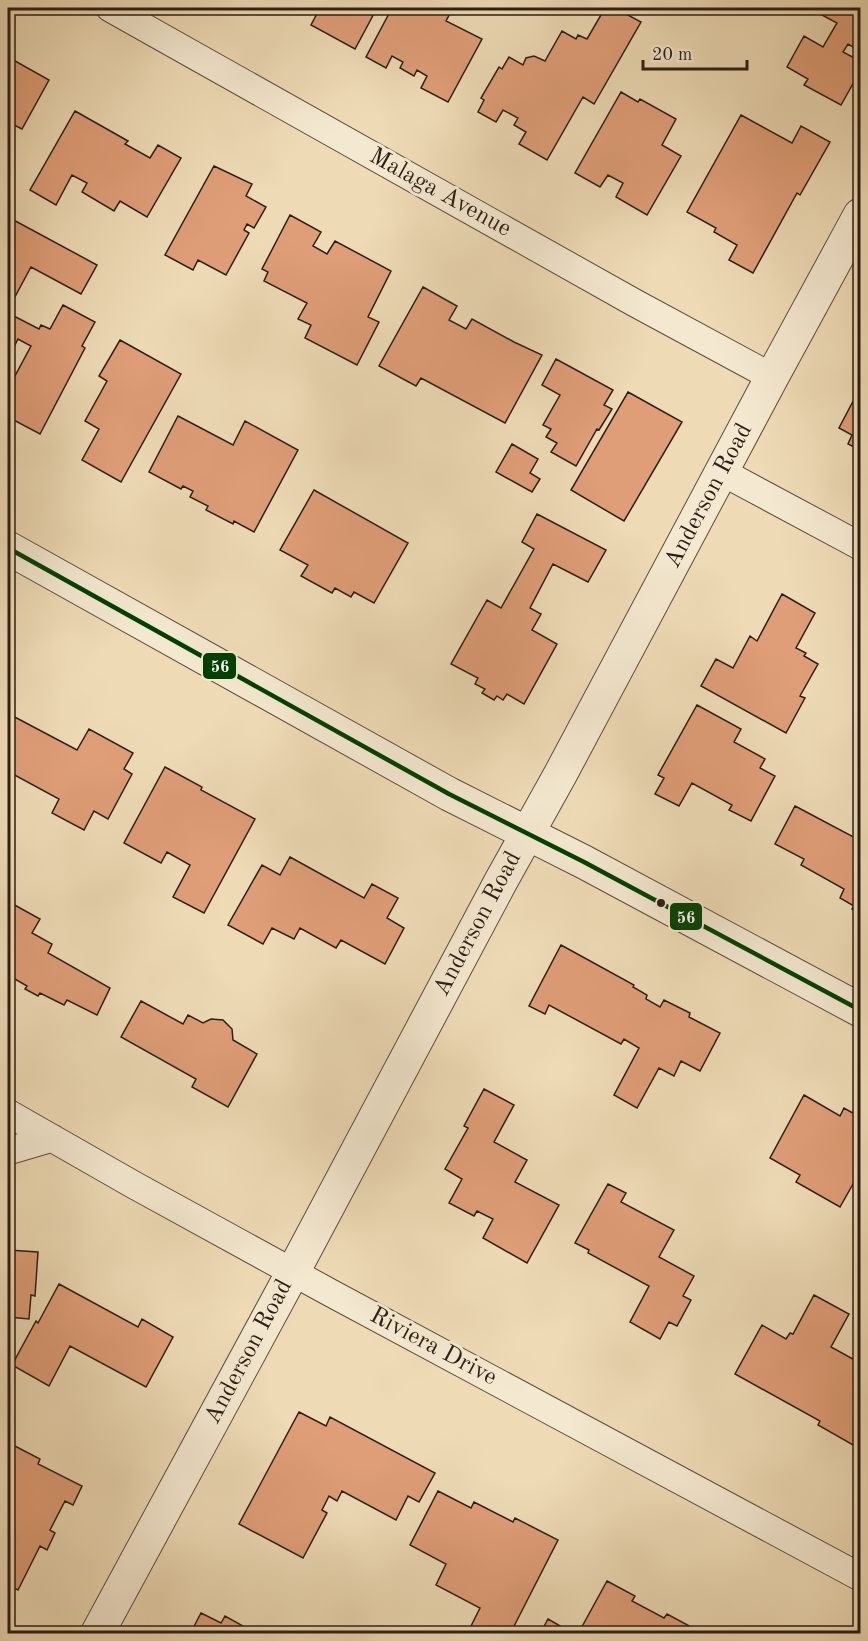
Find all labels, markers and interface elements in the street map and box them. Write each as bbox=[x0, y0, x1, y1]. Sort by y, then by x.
scale bar bbox=[643, 33, 746, 71]
text: 20 m bbox=[652, 46, 692, 64]
street label: Malaga Avenue bbox=[365, 144, 515, 242]
street label: Anderson Road bbox=[661, 420, 757, 572]
line badge: 56 bbox=[202, 652, 237, 680]
text: 56 bbox=[211, 660, 229, 676]
street label: Anderson Road bbox=[430, 848, 526, 1000]
unlabelled marker bbox=[655, 897, 667, 909]
line badge: 56 bbox=[669, 902, 703, 931]
text: 56 bbox=[677, 911, 695, 927]
street label: Anderson Road bbox=[201, 1276, 297, 1428]
street label: Riviera Drive bbox=[366, 1304, 500, 1390]

